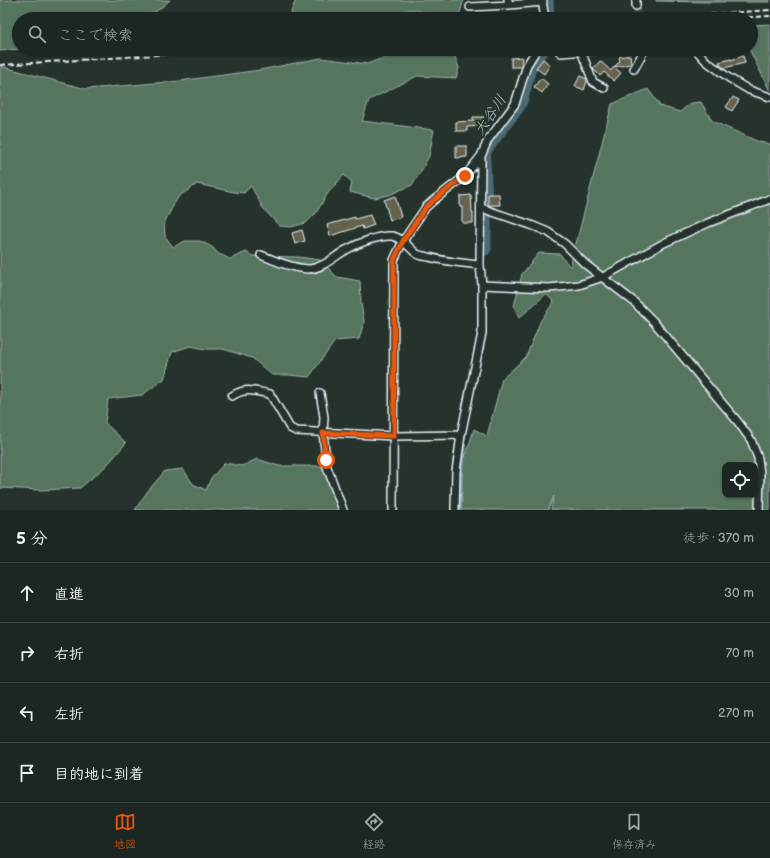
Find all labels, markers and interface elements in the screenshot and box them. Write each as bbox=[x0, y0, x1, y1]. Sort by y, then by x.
search box bbox=[12, 12, 758, 56]
icon: search bbox=[26, 23, 48, 45]
text: ここで検索 bbox=[58, 26, 133, 45]
water label: 大谷川 bbox=[470, 91, 511, 139]
route end bbox=[456, 167, 474, 185]
route start bbox=[317, 451, 335, 469]
map controls bbox=[722, 462, 758, 498]
button: locate bbox=[722, 462, 758, 498]
text: 5 分 bbox=[16, 529, 47, 549]
text: 徒歩 · 370 m bbox=[683, 530, 754, 546]
icon: ahead bbox=[16, 582, 38, 604]
text: 直進 bbox=[54, 585, 84, 604]
text: 30 m bbox=[724, 585, 754, 601]
icon: right bbox=[16, 642, 38, 664]
text: 右折 bbox=[54, 645, 84, 664]
text: 70 m bbox=[726, 645, 754, 661]
icon: left bbox=[16, 702, 38, 724]
text: 左折 bbox=[54, 705, 84, 724]
text: 270 m bbox=[718, 705, 754, 721]
icon: arrive bbox=[16, 762, 38, 784]
text: 目的地に到着 bbox=[54, 765, 144, 784]
tab: 地図 bbox=[114, 811, 136, 851]
tab: 経路 bbox=[363, 811, 385, 851]
tab: 保存済み bbox=[612, 811, 656, 851]

